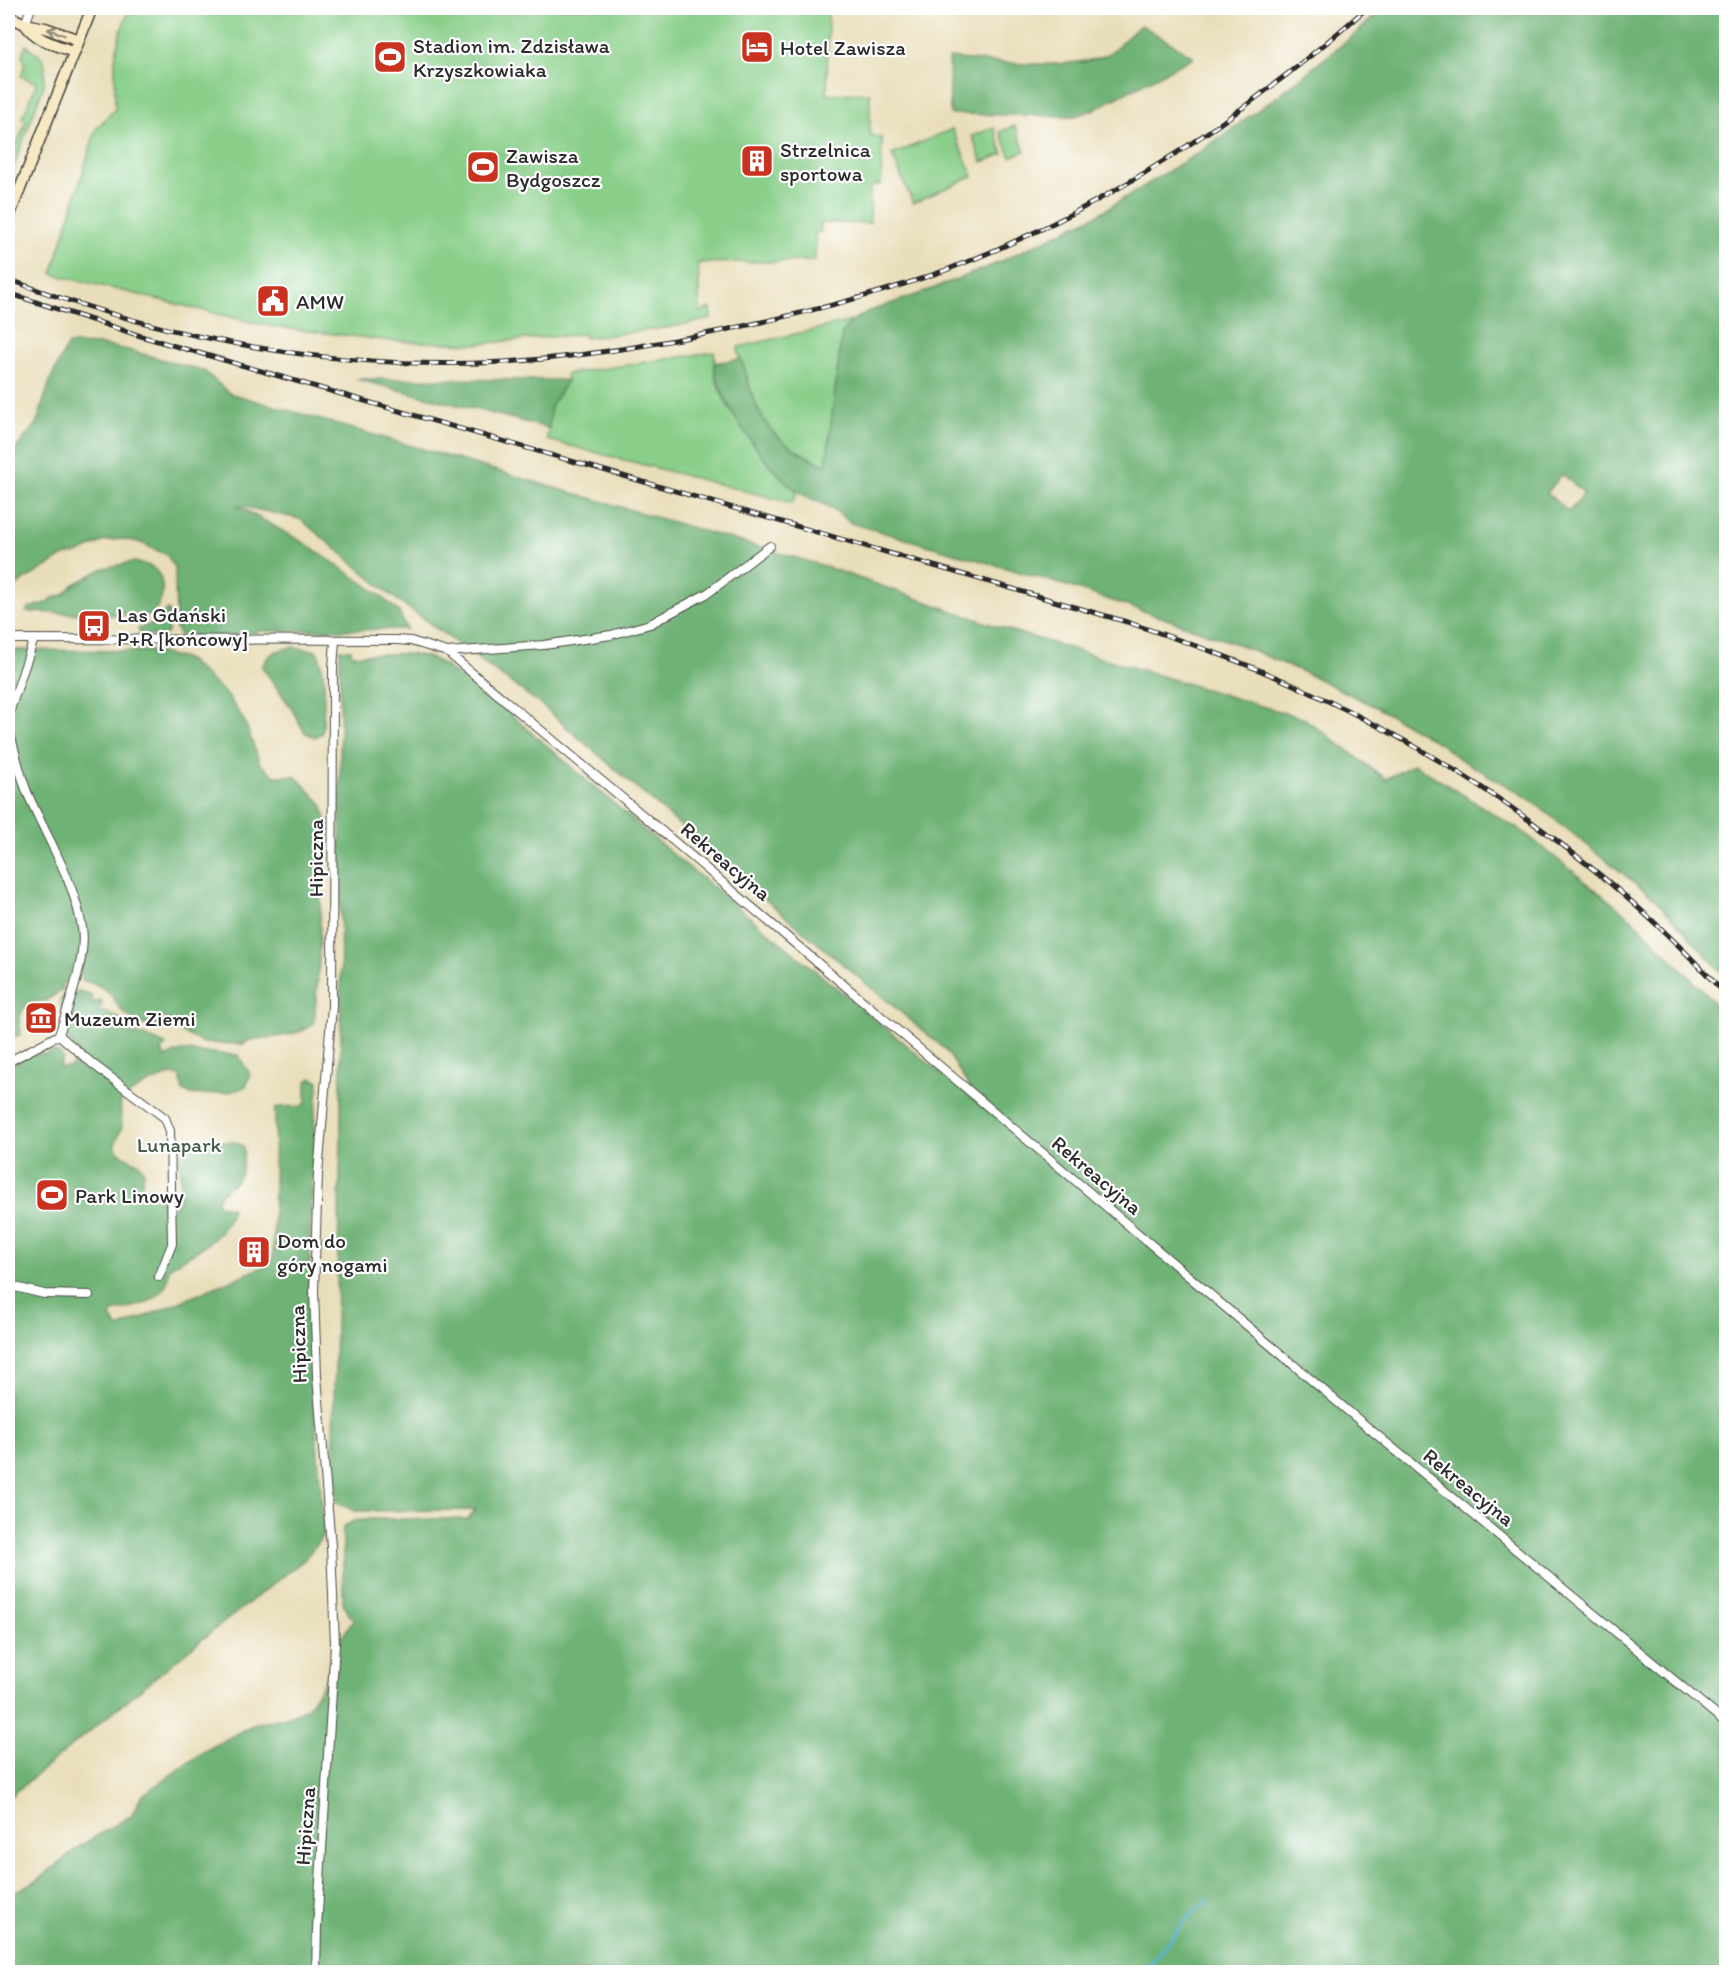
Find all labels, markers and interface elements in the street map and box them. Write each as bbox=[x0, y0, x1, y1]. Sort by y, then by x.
one-way arrow bbox=[47, 25, 66, 36]
hotel icon: Hotel Zawisza bbox=[739, 29, 775, 65]
place label: Stadion im. Zdzisława Krzyszkowiaka bbox=[413, 33, 610, 82]
place label: Hotel Zawisza bbox=[780, 35, 905, 60]
sports icon: Stadion im. Zdzisława Krzyszkowiaka bbox=[372, 39, 408, 75]
place label: Strzelnica sportowa bbox=[780, 137, 871, 186]
place label: Zawisza Bydgoszcz bbox=[506, 143, 601, 192]
building icon: Strzelnica sportowa bbox=[739, 143, 775, 179]
sports icon: Zawisza Bydgoszcz bbox=[465, 149, 501, 185]
public building icon: AMW bbox=[255, 283, 291, 319]
place label: AMW bbox=[296, 289, 344, 314]
place label: Las Gdański P+R [końcowy] bbox=[117, 602, 248, 651]
bus stop icon: Las Gdański P+R [końcowy] bbox=[76, 608, 112, 644]
street label: Rekreacyjna bbox=[676, 816, 776, 906]
street label: Hipiczna bbox=[303, 819, 328, 897]
museum icon: Muzeum Ziemi bbox=[23, 1000, 59, 1036]
place label: Muzeum Ziemi bbox=[64, 1006, 195, 1031]
street label: Rekreacyjna bbox=[1047, 1130, 1147, 1220]
park label: Lunapark bbox=[137, 1132, 221, 1157]
sports icon: Park Linowy bbox=[34, 1177, 70, 1213]
place label: Park Linowy bbox=[75, 1183, 184, 1208]
place label: Dom do góry nogami bbox=[277, 1228, 388, 1277]
building icon: Dom do góry nogami bbox=[236, 1234, 272, 1270]
street label: Hipiczna bbox=[284, 1304, 312, 1384]
street label: Rekreacyjna bbox=[1418, 1443, 1520, 1531]
street label: Hipiczna bbox=[290, 1786, 320, 1866]

